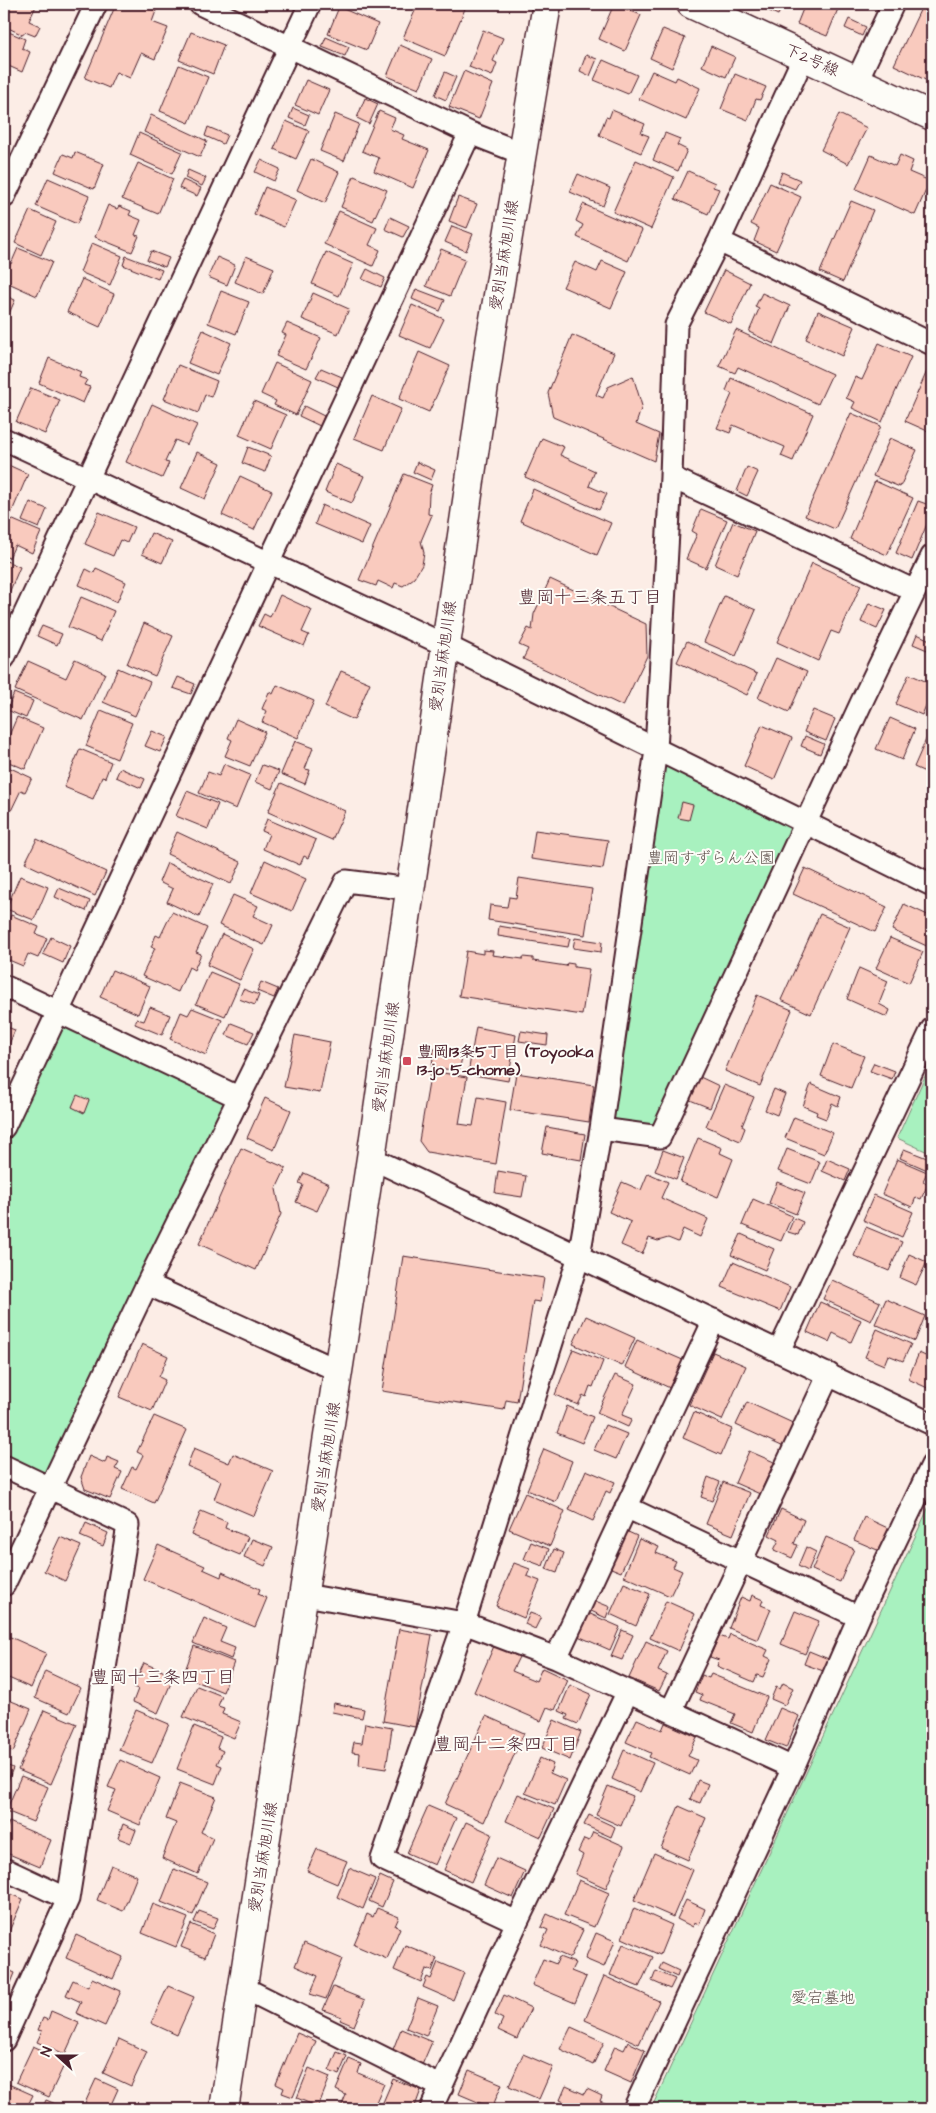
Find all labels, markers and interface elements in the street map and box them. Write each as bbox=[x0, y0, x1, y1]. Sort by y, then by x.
street label: 下2号線 bbox=[781, 38, 843, 82]
street label: 愛別当麻旭川線 bbox=[484, 198, 524, 312]
district label: 豊岡十三条五丁目 bbox=[518, 585, 662, 610]
street label: 愛別当麻旭川線 bbox=[424, 599, 462, 713]
park label: 豊岡すずらん公園 bbox=[647, 847, 775, 869]
street label: 愛別当麻旭川線 bbox=[367, 1000, 405, 1114]
place label: 豊岡13条5丁目 (Toyooka 13-jo 5-chome) bbox=[417, 1041, 594, 1081]
marker: 豊岡13条5丁目 (Toyooka 13-jo 5-chome) bbox=[401, 1055, 413, 1067]
street label: 愛別当麻旭川線 bbox=[306, 1400, 346, 1514]
district label: 豊岡十三条四丁目 bbox=[91, 1665, 235, 1690]
district label: 豊岡十二条四丁目 bbox=[434, 1732, 578, 1757]
street label: 愛別当麻旭川線 bbox=[243, 1800, 283, 1914]
park label: 愛宕墓地 bbox=[791, 1987, 855, 2009]
north arrow bbox=[32, 2030, 82, 2080]
text: N bbox=[36, 2044, 58, 2059]

